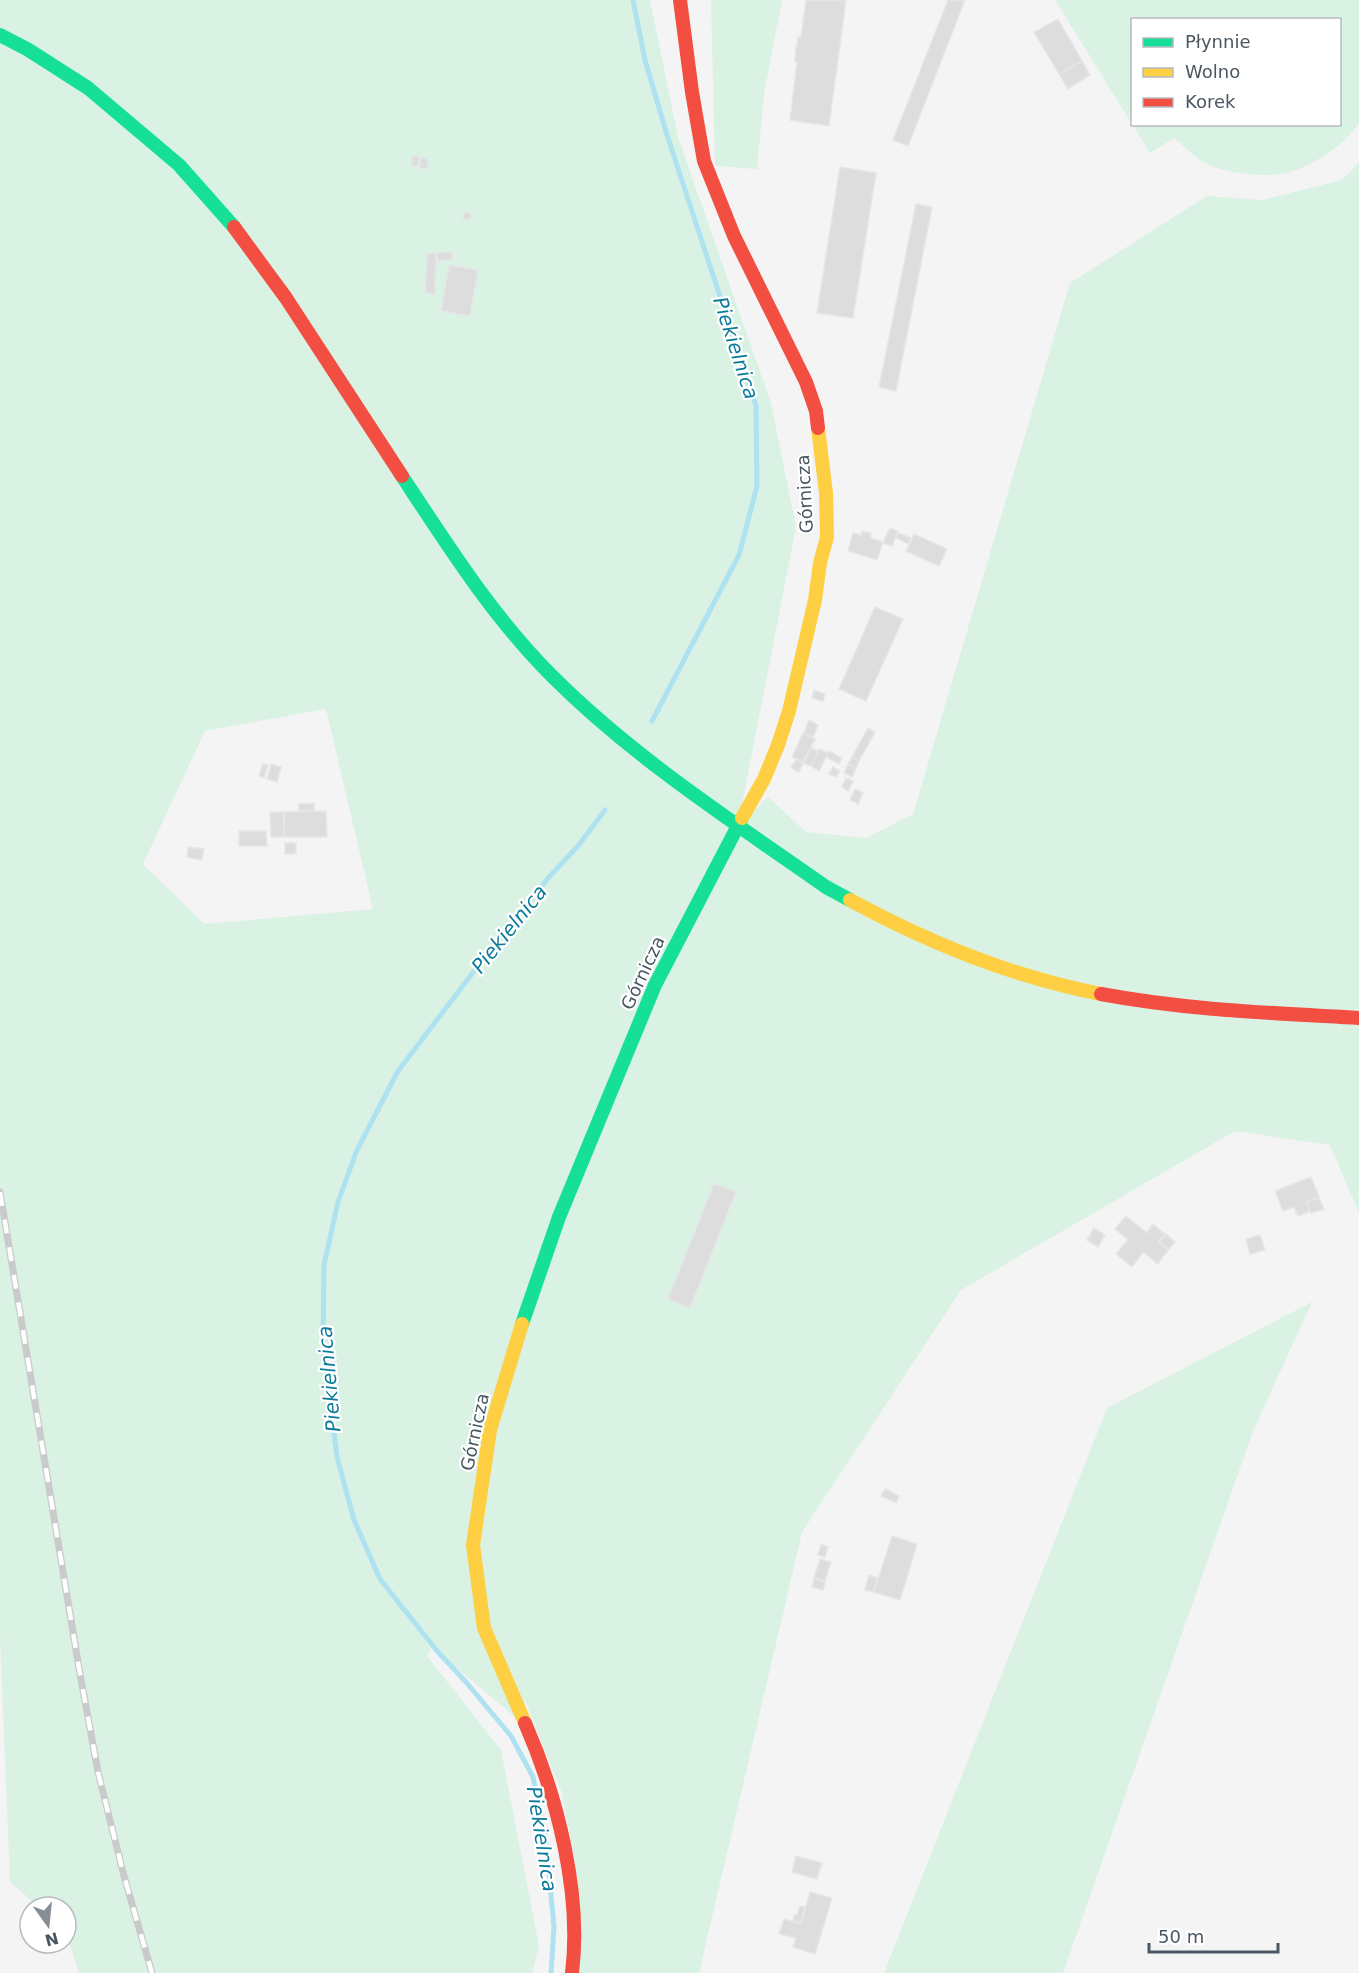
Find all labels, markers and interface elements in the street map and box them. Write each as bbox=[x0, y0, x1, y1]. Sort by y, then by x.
legend bbox=[1131, 18, 1341, 126]
text: Płynnie bbox=[1185, 31, 1251, 52]
text: Wolno bbox=[1185, 61, 1240, 82]
text: Korek bbox=[1185, 91, 1236, 112]
water label: Piekielnica bbox=[708, 294, 764, 402]
street label: Górnicza bbox=[792, 454, 817, 534]
water label: Piekielnica bbox=[466, 880, 552, 978]
street label: Górnicza bbox=[616, 933, 669, 1013]
water label: Piekielnica bbox=[312, 1325, 346, 1433]
street label: Górnicza bbox=[456, 1391, 493, 1473]
water label: Piekielnica bbox=[522, 1785, 562, 1893]
north arrow bbox=[18, 1895, 78, 1955]
scale bar bbox=[1149, 1916, 1278, 1954]
text: 50 m bbox=[1158, 1926, 1204, 1947]
text: N bbox=[43, 1928, 61, 1950]

